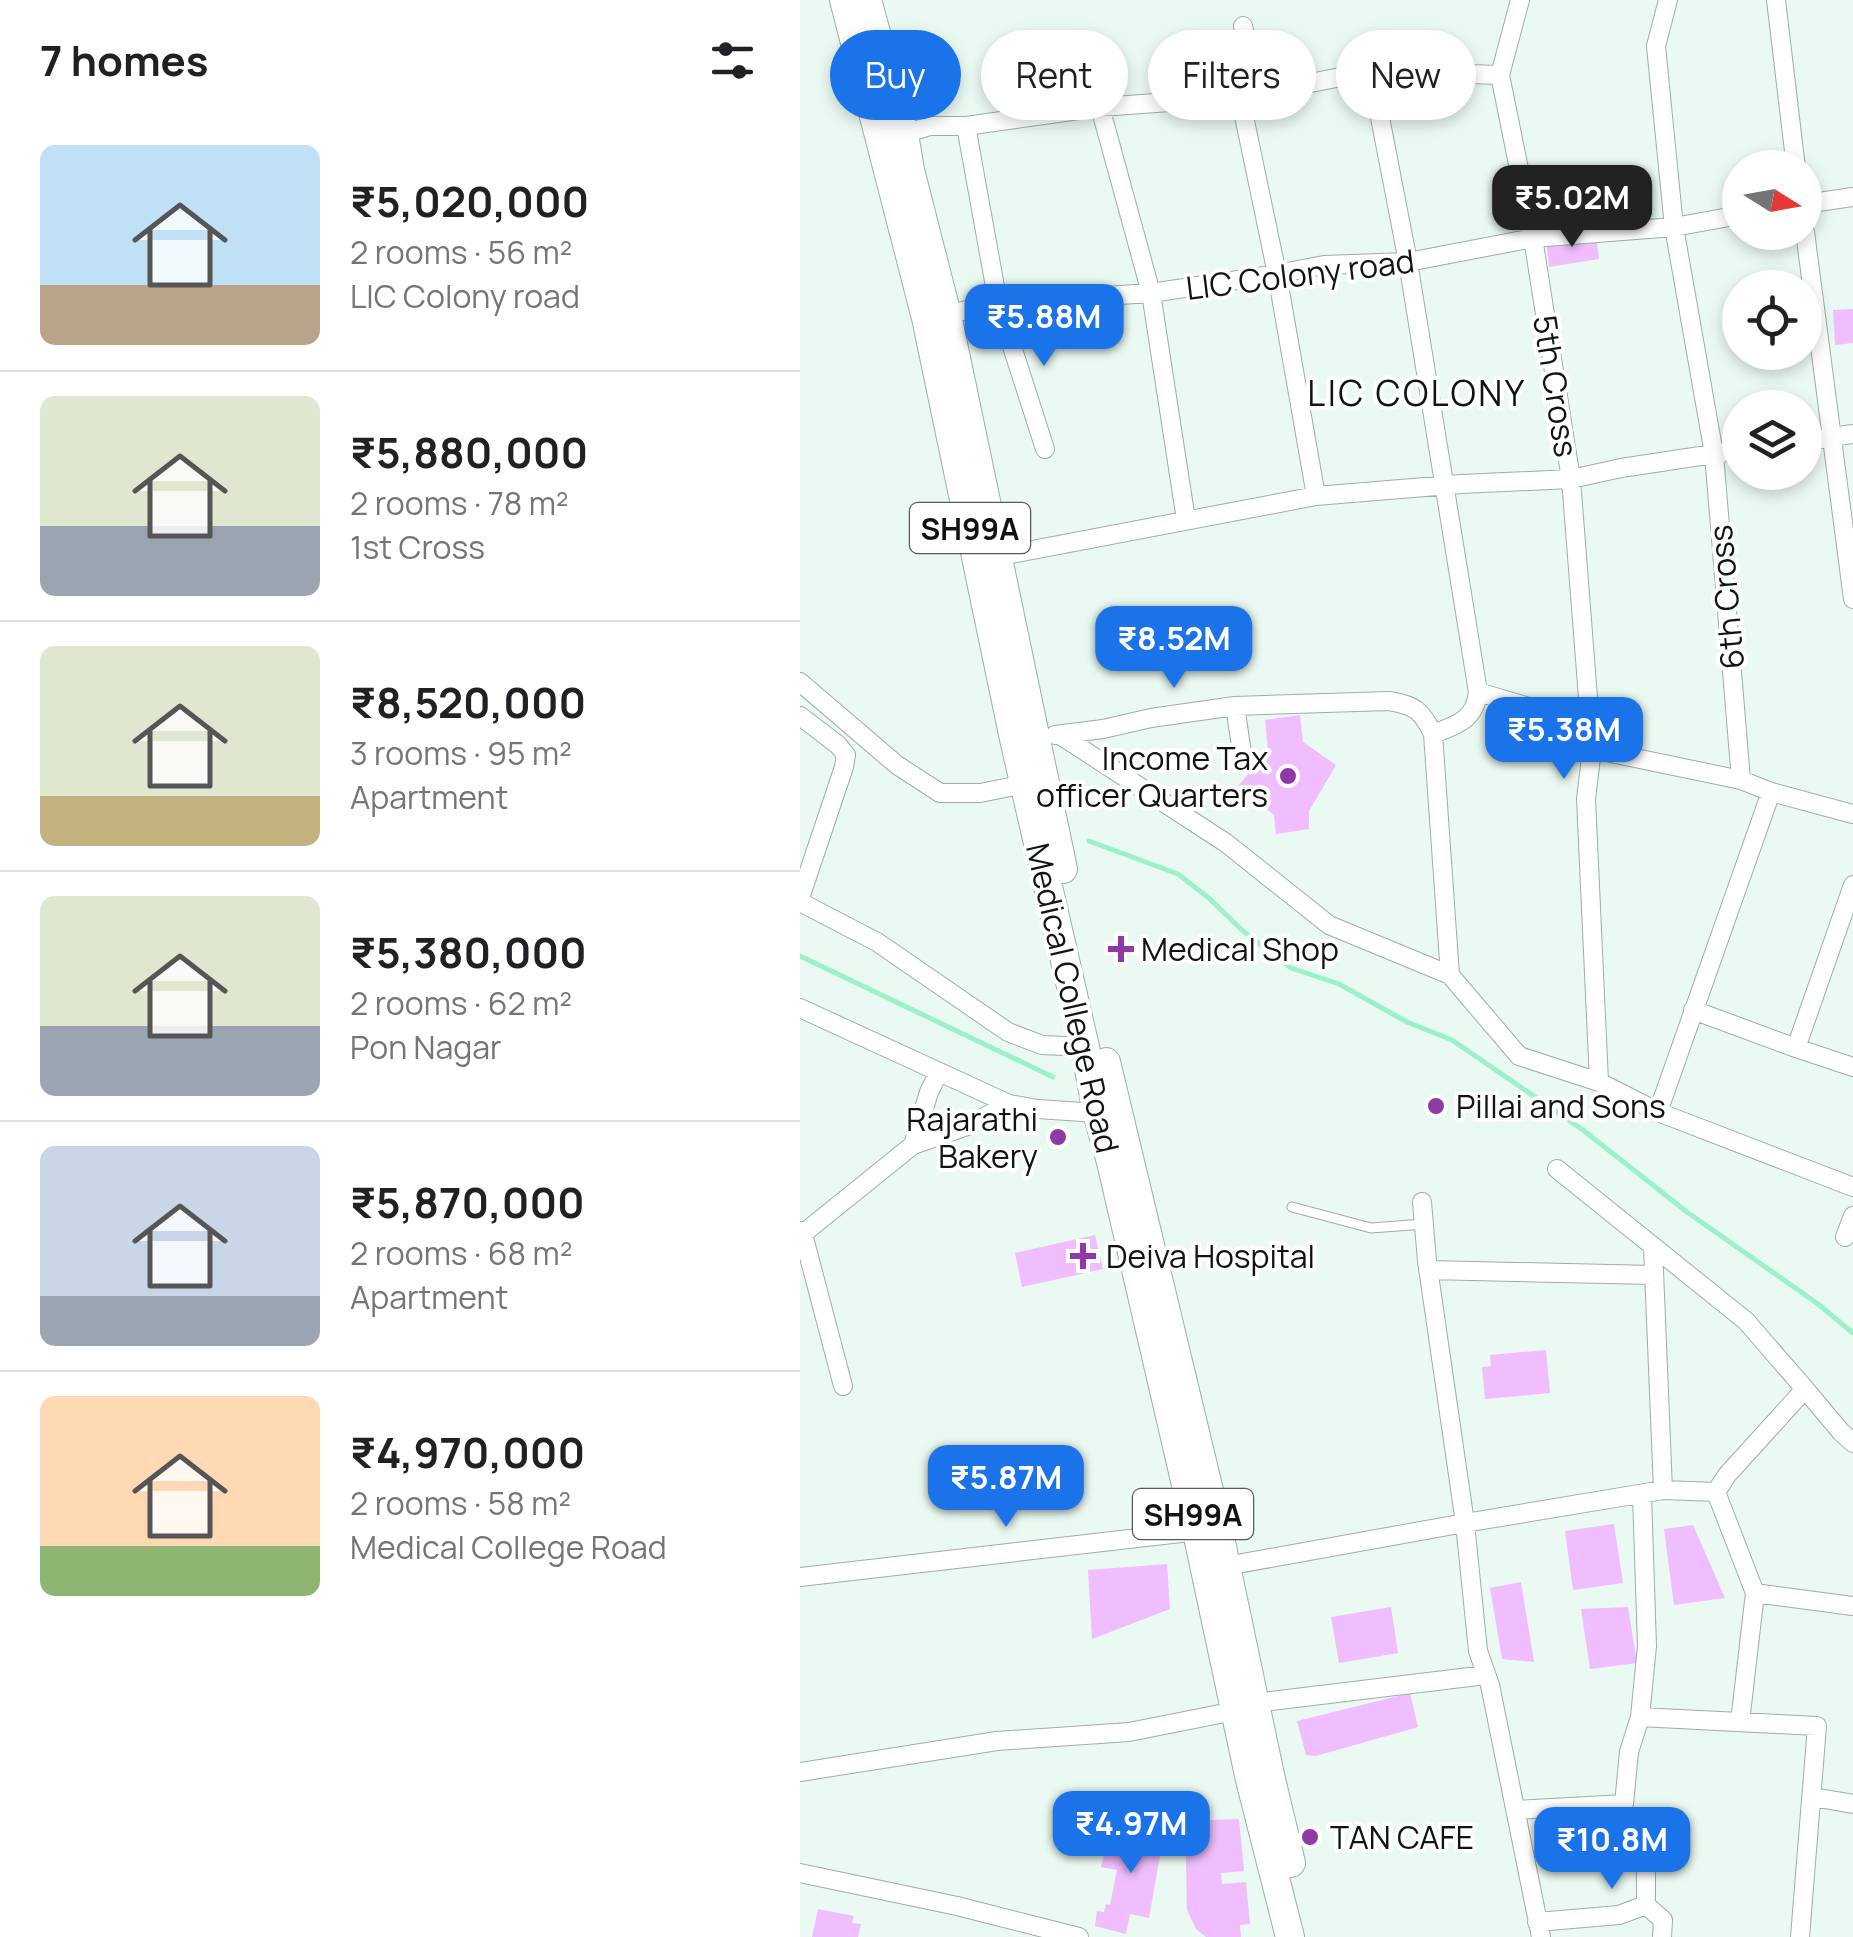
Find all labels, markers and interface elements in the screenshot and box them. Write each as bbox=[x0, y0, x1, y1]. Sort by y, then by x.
chip: Buy bbox=[830, 30, 961, 120]
chip: Rent bbox=[981, 30, 1128, 120]
chip: Filters bbox=[1148, 30, 1316, 120]
chip: New bbox=[1336, 30, 1476, 120]
text: 7 homes bbox=[40, 31, 208, 89]
icon: filters bbox=[705, 33, 760, 88]
north arrow bbox=[1722, 150, 1822, 250]
map controls bbox=[1722, 150, 1822, 490]
pin: ₹5.02M bbox=[1491, 165, 1653, 250]
text: ₹5,020,000 bbox=[350, 172, 589, 230]
text: ₹5.02M bbox=[1514, 175, 1630, 219]
icon: home bbox=[120, 185, 240, 305]
text: 2 rooms · 56 m² bbox=[350, 230, 572, 274]
street label: LIC Colony road bbox=[1183, 238, 1417, 310]
button: locate bbox=[1722, 270, 1822, 370]
text: LIC Colony road bbox=[350, 274, 580, 318]
pin: ₹5.88M bbox=[963, 284, 1125, 369]
text: ₹5.88M bbox=[987, 294, 1101, 338]
street label: 5th Cross bbox=[1523, 312, 1589, 460]
district label: LIC COLONY bbox=[1307, 369, 1527, 417]
button: layers bbox=[1722, 390, 1822, 490]
text: ₹5,880,000 bbox=[350, 423, 588, 481]
icon: home bbox=[120, 436, 240, 556]
text: 2 rooms · 78 m² bbox=[350, 481, 569, 525]
road number: SH99A bbox=[910, 503, 1030, 553]
street label: 6th Cross bbox=[1698, 523, 1754, 671]
text: 1st Cross bbox=[350, 525, 485, 569]
pin: ₹8.52M bbox=[1093, 606, 1255, 691]
text: ₹8.52M bbox=[1117, 616, 1231, 660]
text: ₹8,520,000 bbox=[350, 673, 586, 731]
icon: home bbox=[120, 686, 240, 806]
pin: ₹5.38M bbox=[1483, 697, 1645, 782]
text: ₹5.38M bbox=[1507, 707, 1621, 751]
text: 3 rooms · 95 m² bbox=[350, 731, 572, 775]
place label: Income Tax officer Quarters bbox=[1036, 736, 1268, 817]
marker: Income Tax officer Quarters bbox=[1277, 765, 1299, 787]
text: Apartment bbox=[350, 775, 508, 819]
street label: Medical College Road bbox=[1016, 839, 1130, 1157]
text: ₹5,380,000 bbox=[350, 923, 587, 981]
place label: Medical Shop bbox=[1141, 927, 1339, 971]
icon: home bbox=[120, 936, 240, 1056]
marker: Medical Shop bbox=[1110, 938, 1132, 960]
text: 2 rooms · 62 m² bbox=[350, 981, 572, 1025]
text: Pon Nagar bbox=[350, 1025, 502, 1069]
place label: Pillai and Sons bbox=[1456, 1084, 1666, 1128]
marker: Pillai and Sons bbox=[1425, 1095, 1447, 1117]
place label: Rajarathi Bakery bbox=[906, 1097, 1038, 1178]
marker: Rajarathi Bakery bbox=[1047, 1126, 1069, 1148]
text: ₹5,870,000 bbox=[350, 1173, 585, 1231]
icon: home bbox=[120, 1186, 240, 1306]
text: 2 rooms · 68 m² bbox=[350, 1231, 572, 1275]
place label: Deiva Hospital bbox=[1106, 1234, 1315, 1278]
marker: Deiva Hospital bbox=[1070, 1243, 1096, 1269]
text: Apartment bbox=[350, 1275, 508, 1319]
text: ₹4,970,000 bbox=[350, 1423, 585, 1481]
icon: home bbox=[120, 1436, 240, 1556]
pin: ₹5.87M bbox=[925, 1445, 1087, 1530]
text: ₹5.87M bbox=[950, 1455, 1062, 1499]
text: 2 rooms · 58 m² bbox=[350, 1481, 571, 1525]
road number: SH99A bbox=[1133, 1489, 1253, 1539]
text: Medical College Road bbox=[350, 1525, 667, 1569]
pin: ₹4.97M bbox=[1050, 1791, 1212, 1876]
text: ₹4.97M bbox=[1075, 1801, 1187, 1845]
pin: ₹10.8M bbox=[1531, 1807, 1693, 1892]
place label: TAN CAFE bbox=[1330, 1815, 1474, 1859]
text: ₹10.8M bbox=[1556, 1817, 1668, 1861]
marker: TAN CAFE bbox=[1299, 1826, 1321, 1848]

